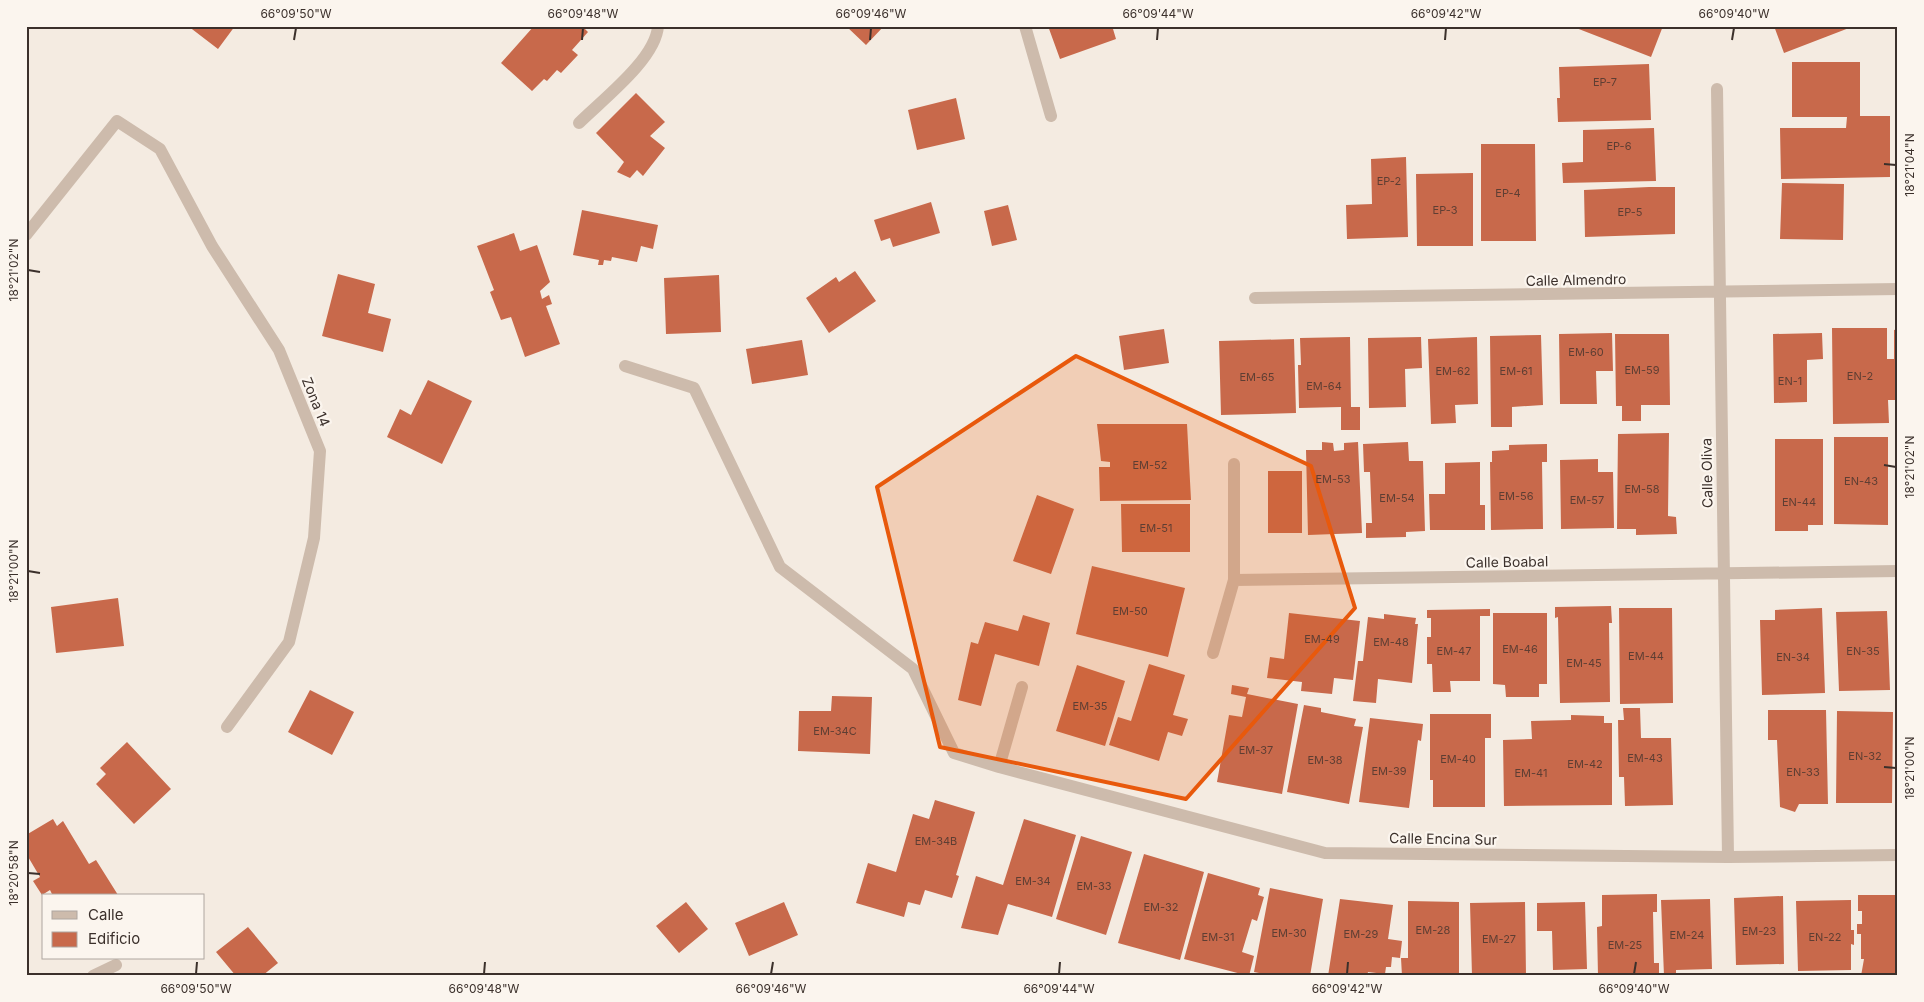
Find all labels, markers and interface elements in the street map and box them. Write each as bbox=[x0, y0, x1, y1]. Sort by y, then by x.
text: 66°09'50"W bbox=[260, 6, 332, 21]
text: 66°09'48"W bbox=[548, 6, 619, 21]
text: 66°09'46"W bbox=[836, 6, 907, 21]
text: 66°09'44"W bbox=[1122, 6, 1194, 21]
text: 66°09'42"W bbox=[1411, 6, 1482, 21]
text: 66°09'40"W bbox=[1699, 6, 1770, 21]
house number: EP-7 bbox=[1593, 75, 1617, 89]
text: 18°21'04"N bbox=[1902, 133, 1917, 197]
house number: EP-6 bbox=[1606, 139, 1632, 153]
house number: EP-2 bbox=[1377, 174, 1401, 188]
house number: EP-4 bbox=[1495, 186, 1521, 200]
house number: EP-3 bbox=[1433, 203, 1458, 217]
house number: EP-5 bbox=[1618, 205, 1643, 219]
text: 18°21'02"N bbox=[6, 239, 21, 301]
street label: Calle Almendro bbox=[1525, 270, 1626, 289]
house number: EM-60 bbox=[1568, 345, 1604, 359]
house number: EM-59 bbox=[1624, 363, 1660, 377]
house number: EM-62 bbox=[1435, 364, 1471, 378]
house number: EM-61 bbox=[1500, 364, 1532, 378]
house number: EN-2 bbox=[1847, 369, 1873, 383]
house number: EM-65 bbox=[1239, 370, 1275, 384]
house number: EN-1 bbox=[1778, 374, 1802, 388]
street label: Zona 14 bbox=[299, 375, 334, 429]
house number: EM-64 bbox=[1306, 379, 1342, 393]
text: 18°21'02"N bbox=[1902, 436, 1917, 498]
street label: Calle Oliva bbox=[1697, 438, 1716, 508]
house number: EM-52 bbox=[1132, 458, 1168, 472]
house number: EM-53 bbox=[1315, 472, 1351, 486]
house number: EN-43 bbox=[1844, 474, 1878, 488]
house number: EM-58 bbox=[1624, 482, 1660, 496]
house number: EM-56 bbox=[1498, 489, 1534, 503]
house number: EM-54 bbox=[1379, 491, 1415, 505]
house number: EM-57 bbox=[1570, 493, 1604, 507]
house number: EN-44 bbox=[1782, 495, 1816, 509]
house number: EM-51 bbox=[1140, 521, 1172, 535]
text: 18°21'00"N bbox=[6, 539, 21, 603]
street label: Calle Boabal bbox=[1466, 552, 1548, 571]
house number: EM-50 bbox=[1112, 604, 1148, 618]
house number: EM-49 bbox=[1304, 632, 1340, 646]
house number: EM-48 bbox=[1373, 635, 1409, 649]
house number: EM-46 bbox=[1502, 642, 1538, 656]
house number: EM-47 bbox=[1437, 644, 1471, 658]
house number: EN-35 bbox=[1846, 644, 1880, 658]
house number: EM-44 bbox=[1628, 649, 1664, 663]
house number: EN-34 bbox=[1776, 650, 1810, 664]
house number: EM-45 bbox=[1566, 656, 1602, 670]
house number: EM-35 bbox=[1073, 699, 1108, 713]
house number: EM-34C bbox=[813, 724, 857, 738]
text: 18°21'00"N bbox=[1902, 736, 1917, 800]
house number: EM-37 bbox=[1239, 743, 1273, 757]
house number: EN-32 bbox=[1848, 749, 1882, 763]
house number: EM-43 bbox=[1627, 751, 1663, 765]
house number: EM-40 bbox=[1440, 752, 1476, 766]
house number: EM-38 bbox=[1307, 753, 1343, 767]
house number: EM-42 bbox=[1567, 757, 1603, 771]
house number: EM-39 bbox=[1371, 764, 1407, 778]
house number: EN-33 bbox=[1786, 765, 1820, 779]
house number: EM-41 bbox=[1515, 766, 1547, 780]
street label: Calle Encina Sur bbox=[1389, 829, 1497, 848]
house number: EM-34B bbox=[915, 834, 957, 848]
text: 18°20'58"N bbox=[6, 840, 21, 906]
house number: EM-34 bbox=[1015, 874, 1051, 888]
house number: EM-33 bbox=[1076, 879, 1112, 893]
legend bbox=[42, 894, 205, 960]
house number: EM-32 bbox=[1144, 900, 1179, 914]
text: Calle bbox=[88, 905, 123, 924]
house number: EM-28 bbox=[1416, 923, 1451, 937]
house number: EM-23 bbox=[1742, 924, 1777, 938]
house number: EM-30 bbox=[1271, 926, 1307, 940]
house number: EM-29 bbox=[1344, 927, 1379, 941]
house number: EM-24 bbox=[1670, 928, 1704, 942]
text: Edificio bbox=[88, 929, 140, 948]
house number: EM-31 bbox=[1202, 930, 1234, 944]
house number: EN-22 bbox=[1808, 930, 1842, 944]
house number: EM-27 bbox=[1482, 932, 1516, 946]
house number: EM-25 bbox=[1608, 938, 1643, 952]
text: 66°09'50"W bbox=[160, 981, 232, 996]
text: 66°09'48"W bbox=[449, 981, 520, 996]
text: 66°09'46"W bbox=[736, 981, 807, 996]
text: 66°09'44"W bbox=[1023, 981, 1095, 996]
text: 66°09'42"W bbox=[1312, 981, 1383, 996]
text: 66°09'40"W bbox=[1599, 981, 1670, 996]

